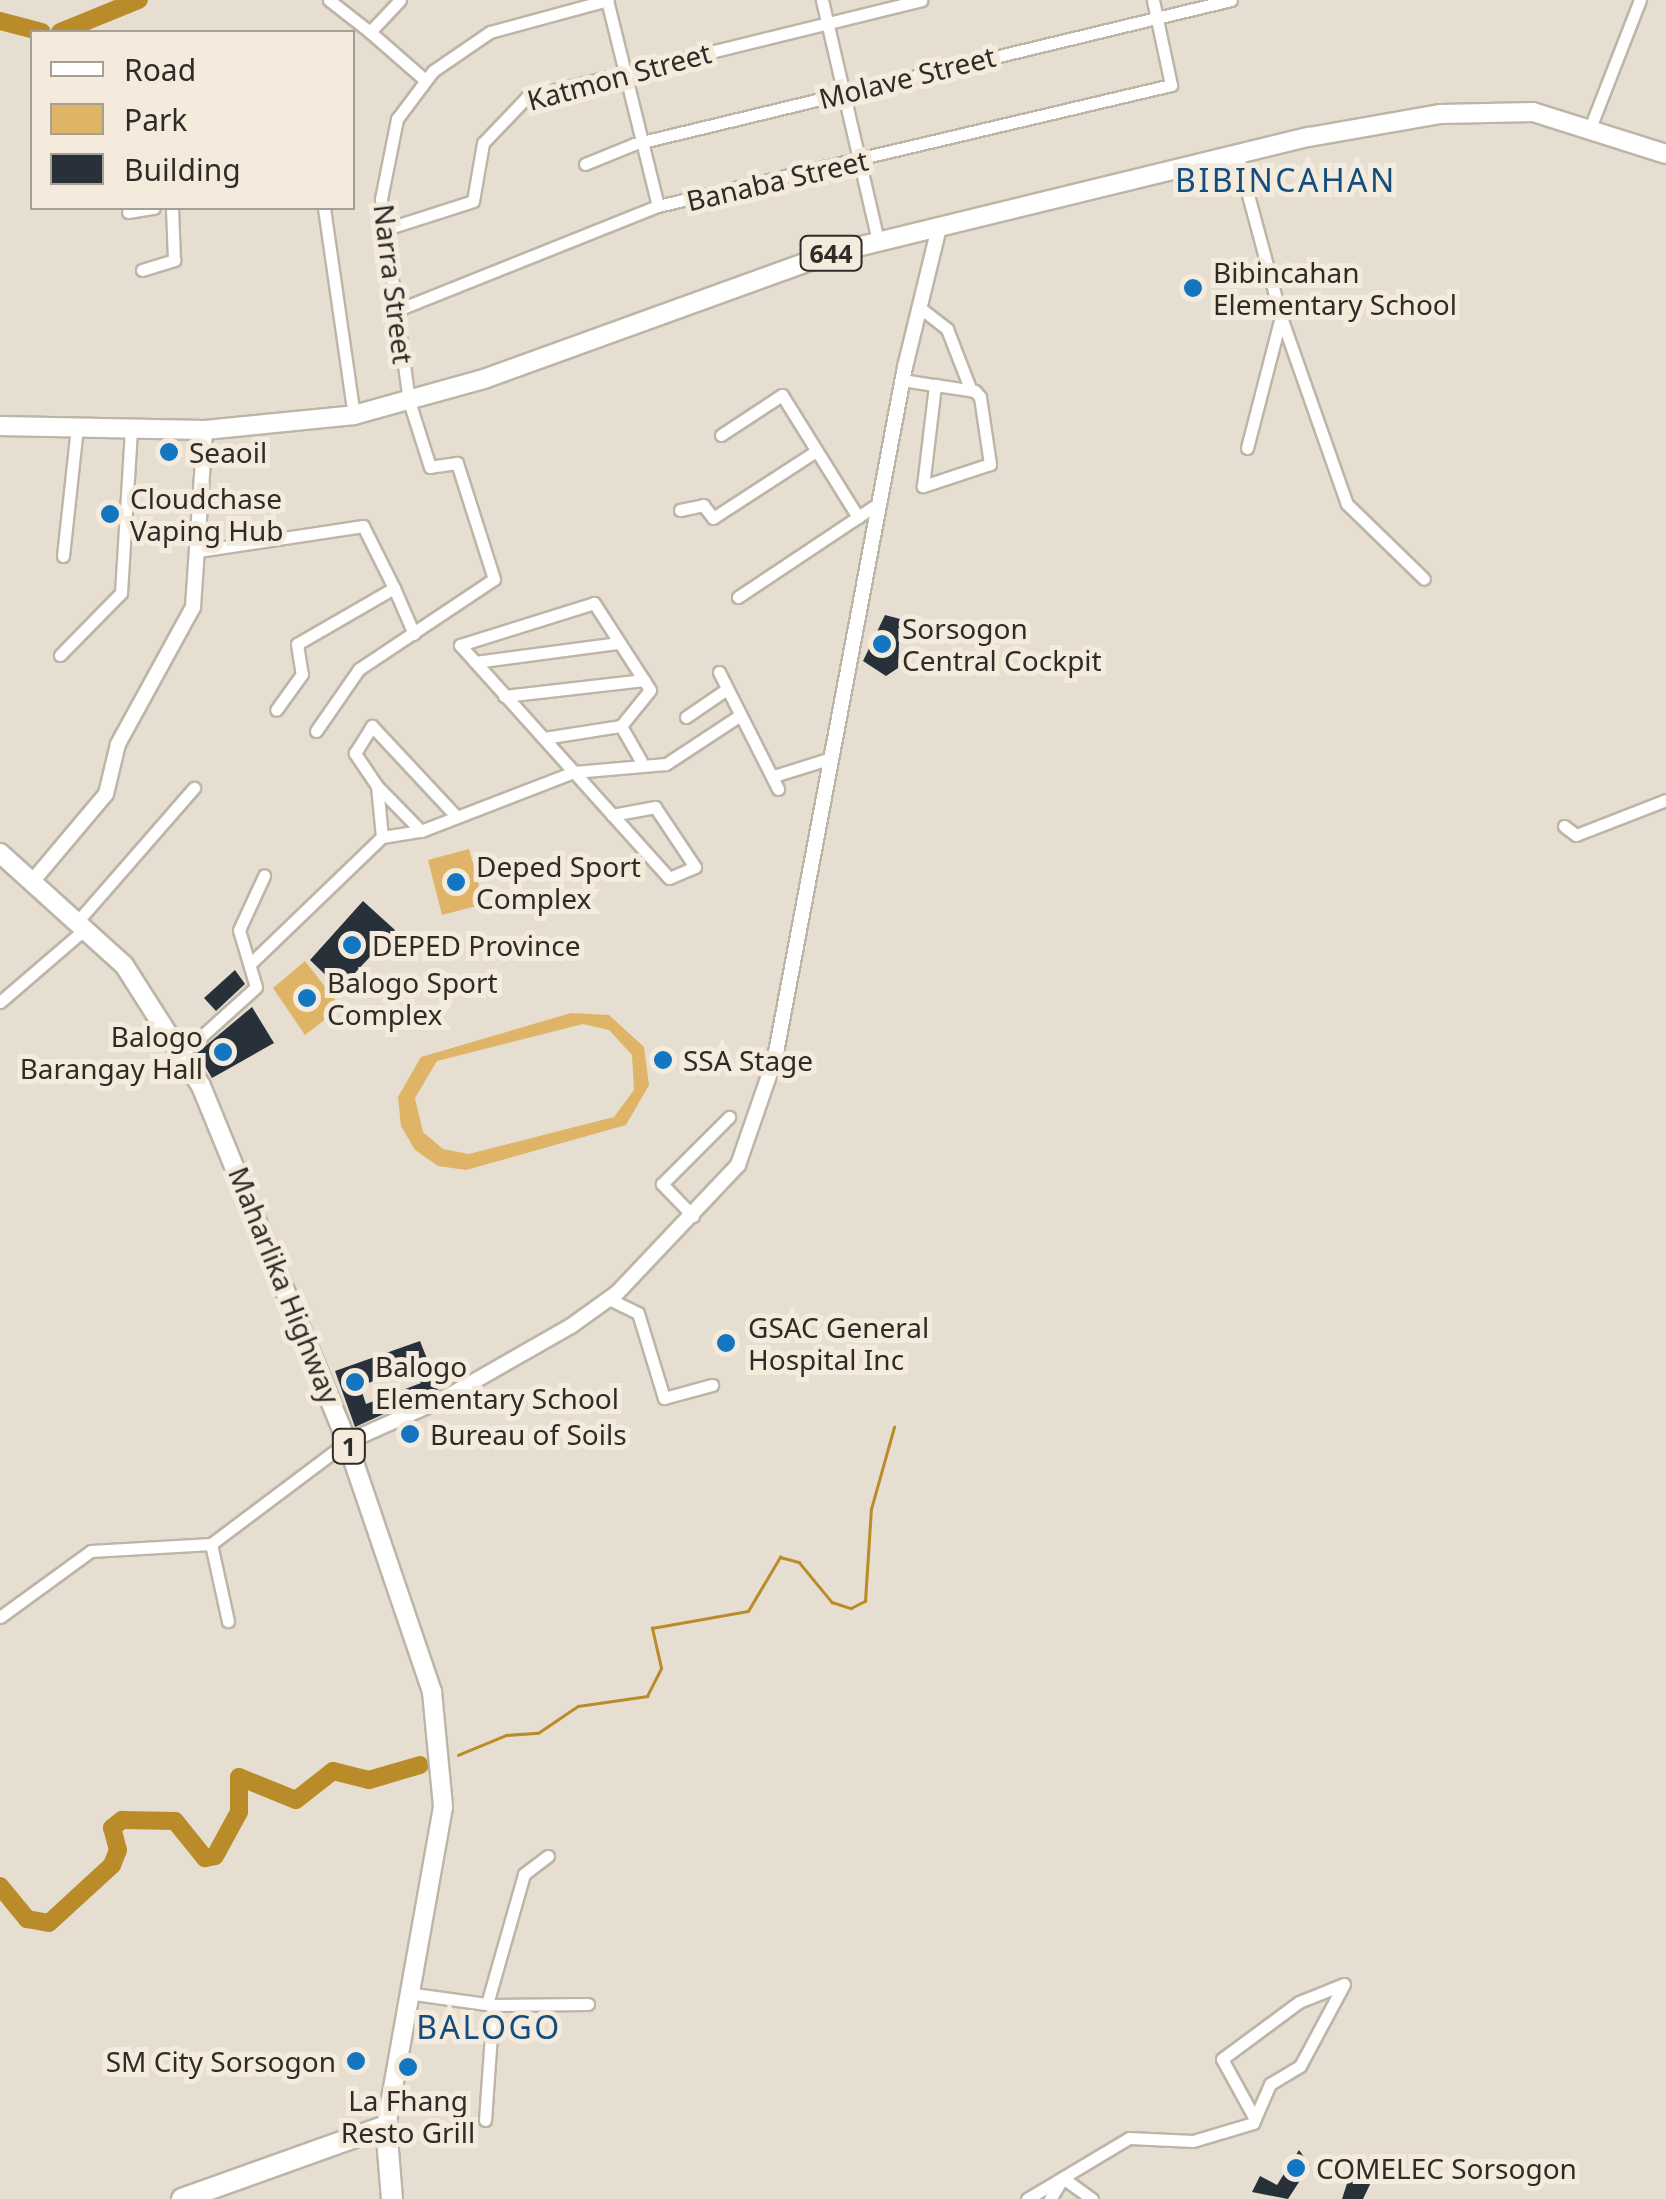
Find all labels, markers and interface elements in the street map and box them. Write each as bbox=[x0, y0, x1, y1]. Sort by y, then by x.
legend bbox=[30, 30, 355, 210]
street label: Katmon Street bbox=[523, 35, 715, 117]
street label: Molave Street bbox=[815, 39, 999, 115]
text: Road bbox=[124, 49, 196, 90]
text: Park bbox=[124, 99, 187, 140]
street label: Banaba Street bbox=[683, 143, 871, 217]
text: Building bbox=[124, 149, 241, 190]
district label: BIBINCAHAN bbox=[1175, 161, 1397, 199]
street label: Narra Street bbox=[368, 202, 420, 366]
road number: 644 bbox=[798, 233, 864, 273]
place label: Bibincahan Elementary School bbox=[1213, 255, 1457, 321]
marker: Bibincahan Elementary School bbox=[1182, 277, 1204, 299]
place label: Seaoil bbox=[189, 435, 267, 469]
marker: Seaoil bbox=[158, 441, 180, 463]
place label: Cloudchase Vaping Hub bbox=[130, 481, 283, 547]
marker: Cloudchase Vaping Hub bbox=[99, 503, 121, 525]
place label: Sorsogon Central Cockpit bbox=[902, 611, 1102, 677]
marker: Sorsogon Central Cockpit bbox=[871, 633, 893, 655]
place label: Deped Sport Complex bbox=[476, 849, 641, 915]
marker: Deped Sport Complex bbox=[445, 871, 467, 893]
place label: DEPED Province bbox=[372, 928, 581, 962]
marker: DEPED Province bbox=[341, 934, 363, 956]
place label: Balogo Sport Complex bbox=[327, 965, 498, 1031]
marker: Balogo Sport Complex bbox=[296, 987, 318, 1009]
place label: Balogo Barangay Hall bbox=[20, 1019, 203, 1085]
marker: Balogo Barangay Hall bbox=[212, 1041, 234, 1063]
place label: SSA Stage bbox=[683, 1043, 813, 1077]
marker: SSA Stage bbox=[652, 1049, 674, 1071]
street label: Maharlika Highway bbox=[222, 1162, 348, 1408]
place label: GSAC General Hospital Inc bbox=[748, 1310, 929, 1376]
marker: GSAC General Hospital Inc bbox=[713, 1330, 739, 1356]
place label: Balogo Elementary School bbox=[375, 1349, 619, 1415]
marker: Balogo Elementary School bbox=[344, 1371, 366, 1393]
place label: Bureau of Soils bbox=[430, 1417, 627, 1451]
marker: Bureau of Soils bbox=[399, 1423, 421, 1445]
road number: 1 bbox=[332, 1426, 366, 1466]
district label: BALOGO bbox=[416, 2008, 562, 2046]
place label: SM City Sorsogon bbox=[106, 2044, 336, 2078]
marker: SM City Sorsogon bbox=[345, 2050, 367, 2072]
marker: La Fhang Resto Grill bbox=[397, 2056, 419, 2078]
place label: La Fhang Resto Grill bbox=[341, 2083, 475, 2149]
place label: COMELEC Sorsogon bbox=[1316, 2151, 1577, 2185]
marker: COMELEC Sorsogon bbox=[1285, 2157, 1307, 2179]

